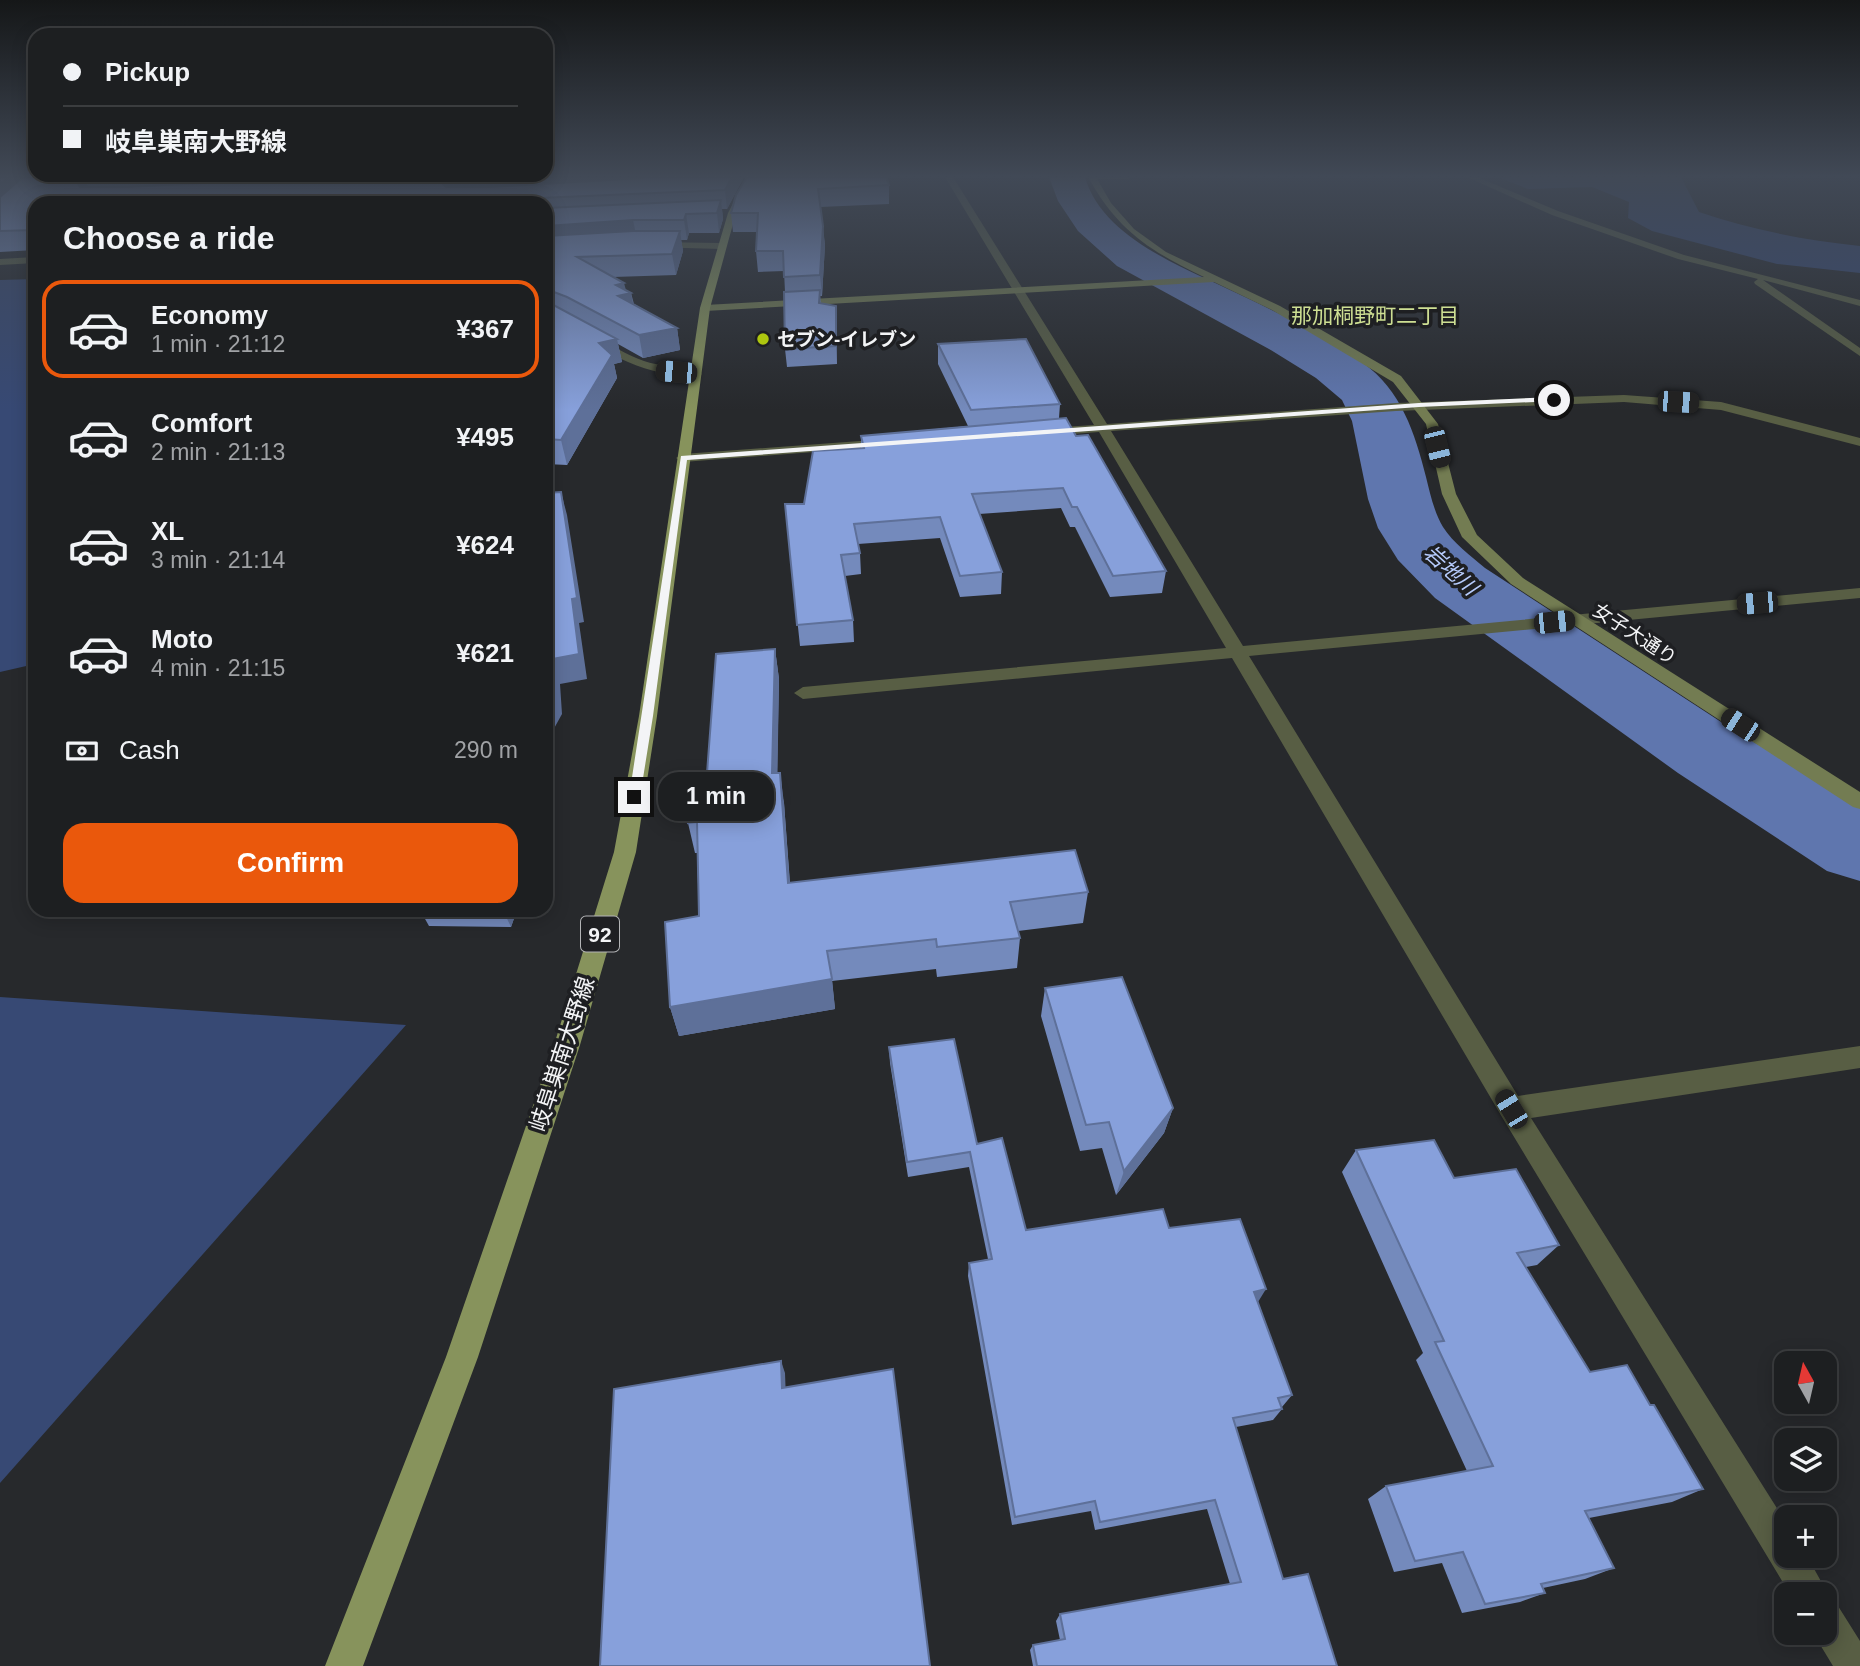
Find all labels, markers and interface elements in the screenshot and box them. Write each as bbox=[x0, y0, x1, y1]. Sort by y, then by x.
text: Pickup bbox=[105, 57, 190, 87]
text: 岐阜巣南大野線 bbox=[105, 127, 287, 157]
text: Choose a ride bbox=[63, 220, 275, 256]
icon: car bbox=[67, 298, 130, 361]
text: Economy bbox=[151, 300, 268, 330]
district label: 那加桐野町二丁目 bbox=[1291, 304, 1459, 327]
text: ¥367 bbox=[456, 314, 514, 344]
place label: セブン-イレブン bbox=[777, 329, 916, 350]
text: 1 min · 21:12 bbox=[151, 331, 285, 357]
marker: セブン-イレブン bbox=[755, 331, 771, 347]
car bbox=[655, 360, 698, 384]
route start bbox=[1538, 384, 1570, 416]
car bbox=[1657, 390, 1700, 414]
icon: car bbox=[67, 406, 130, 469]
text: Comfort bbox=[151, 408, 252, 438]
text: ¥495 bbox=[456, 422, 514, 452]
car bbox=[1422, 424, 1453, 470]
text: 2 min · 21:13 bbox=[151, 439, 285, 465]
icon: car bbox=[67, 514, 130, 577]
text: XL bbox=[151, 516, 184, 546]
text: ¥624 bbox=[456, 530, 514, 560]
water label: 岩地川 bbox=[1420, 540, 1484, 601]
text: 3 min · 21:14 bbox=[151, 547, 285, 573]
car bbox=[1736, 591, 1779, 615]
street label: 女子大通り bbox=[1589, 599, 1681, 669]
car bbox=[1533, 609, 1576, 635]
icon: car bbox=[67, 622, 130, 685]
text: Moto bbox=[151, 624, 213, 654]
text: ¥621 bbox=[456, 638, 514, 668]
text: 4 min · 21:15 bbox=[151, 655, 285, 681]
car bbox=[1717, 705, 1764, 745]
icon: cash bbox=[63, 732, 101, 770]
text: Cash bbox=[119, 735, 180, 765]
text: 290 m bbox=[454, 737, 518, 763]
callout: 1 min bbox=[658, 772, 774, 822]
route end bbox=[618, 781, 650, 813]
text: 1 min bbox=[686, 783, 746, 809]
button: Confirm bbox=[63, 823, 518, 903]
road number: 92 bbox=[581, 916, 619, 951]
street label: 岐阜巣南大野線 bbox=[525, 973, 599, 1135]
car bbox=[1492, 1086, 1531, 1132]
north arrow bbox=[1774, 1351, 1838, 1414]
map controls bbox=[1774, 1351, 1837, 1645]
button: layers bbox=[1774, 1428, 1837, 1491]
button: + bbox=[1774, 1505, 1837, 1568]
button: − bbox=[1774, 1582, 1837, 1645]

